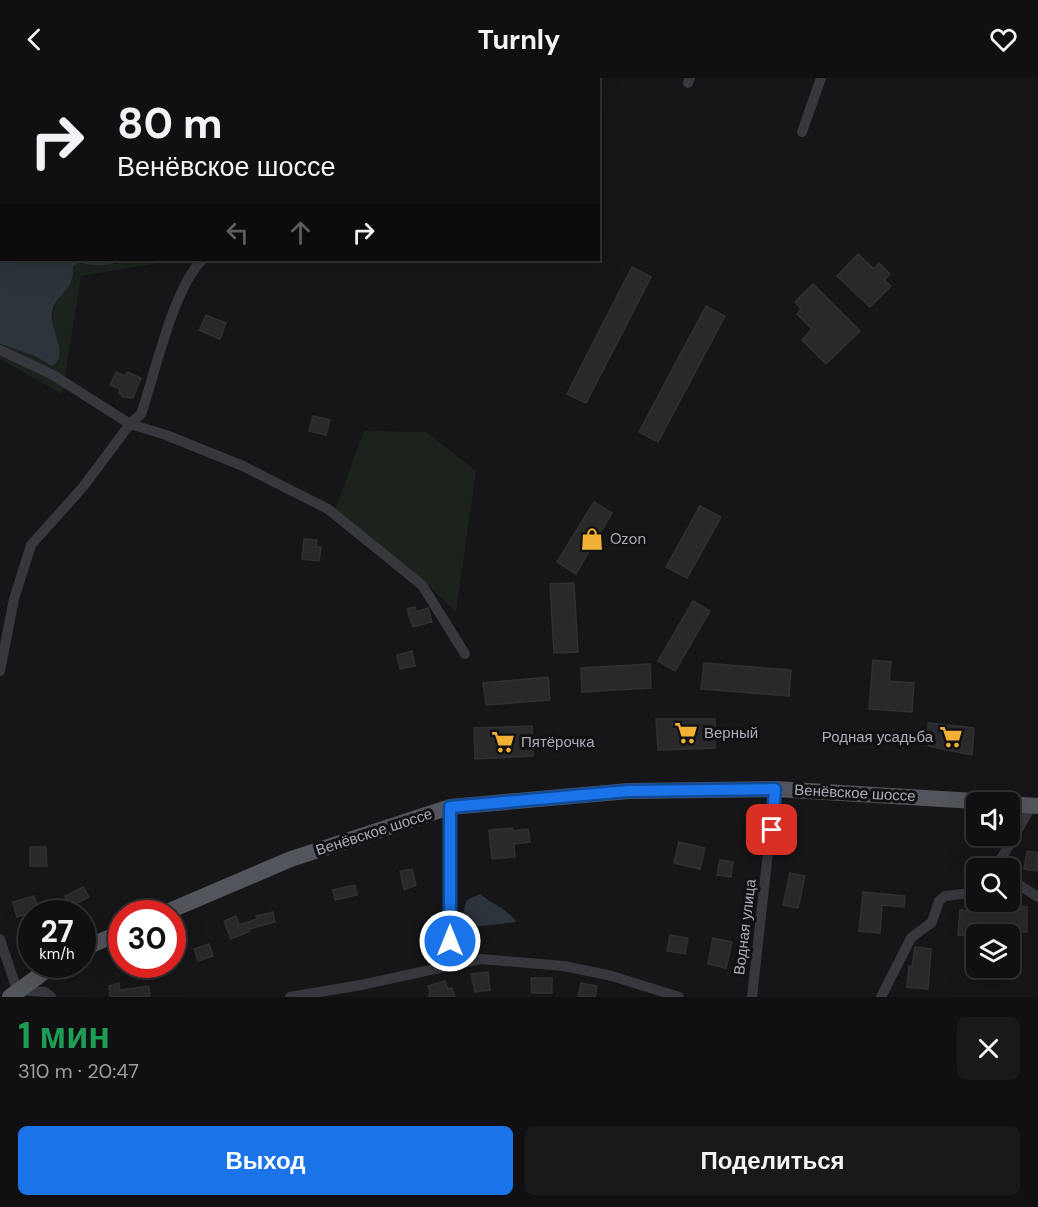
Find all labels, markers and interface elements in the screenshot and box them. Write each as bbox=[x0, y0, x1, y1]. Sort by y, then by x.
text: Turnly bbox=[478, 22, 560, 57]
icon: back bbox=[18, 23, 51, 56]
icon: heart bbox=[987, 23, 1020, 56]
text: 80 m bbox=[117, 96, 223, 151]
icon: right bbox=[18, 102, 96, 180]
text: Венёвское шоссе bbox=[117, 149, 336, 184]
icon: left bbox=[221, 216, 254, 249]
icon: ahead bbox=[284, 216, 317, 249]
icon: right bbox=[347, 216, 380, 249]
shop icon: Ozon bbox=[579, 526, 605, 552]
place label: Ozon bbox=[610, 529, 646, 549]
supermarket icon: Верный bbox=[673, 720, 699, 746]
place label: Верный bbox=[704, 723, 758, 743]
supermarket icon: Родная усадьба bbox=[938, 724, 964, 750]
place label: Родная усадьба bbox=[822, 727, 934, 747]
supermarket icon: Пятёрочка bbox=[490, 729, 516, 755]
place label: Пятёрочка bbox=[521, 732, 595, 752]
street label: Венёвское шоссе bbox=[794, 780, 916, 806]
map controls bbox=[966, 792, 1020, 978]
button: sound bbox=[966, 792, 1020, 846]
street label: Венёвское шоссе bbox=[313, 804, 435, 860]
pin bbox=[746, 804, 797, 855]
icon: arrive bbox=[755, 813, 788, 846]
button: search bbox=[966, 858, 1020, 912]
street label: Водная улица bbox=[729, 877, 761, 976]
speed limit sign: 30 bbox=[108, 900, 186, 978]
position arrow bbox=[418, 909, 482, 973]
text: 27 bbox=[40, 912, 74, 951]
button: layers bbox=[966, 924, 1020, 978]
text: km/h bbox=[39, 944, 75, 964]
text: 1 мин bbox=[18, 1012, 110, 1059]
button: close bbox=[957, 1017, 1020, 1080]
text: 310 m · 20:47 bbox=[18, 1058, 139, 1084]
button: Выход bbox=[18, 1126, 513, 1195]
button: Поделиться bbox=[525, 1126, 1020, 1195]

